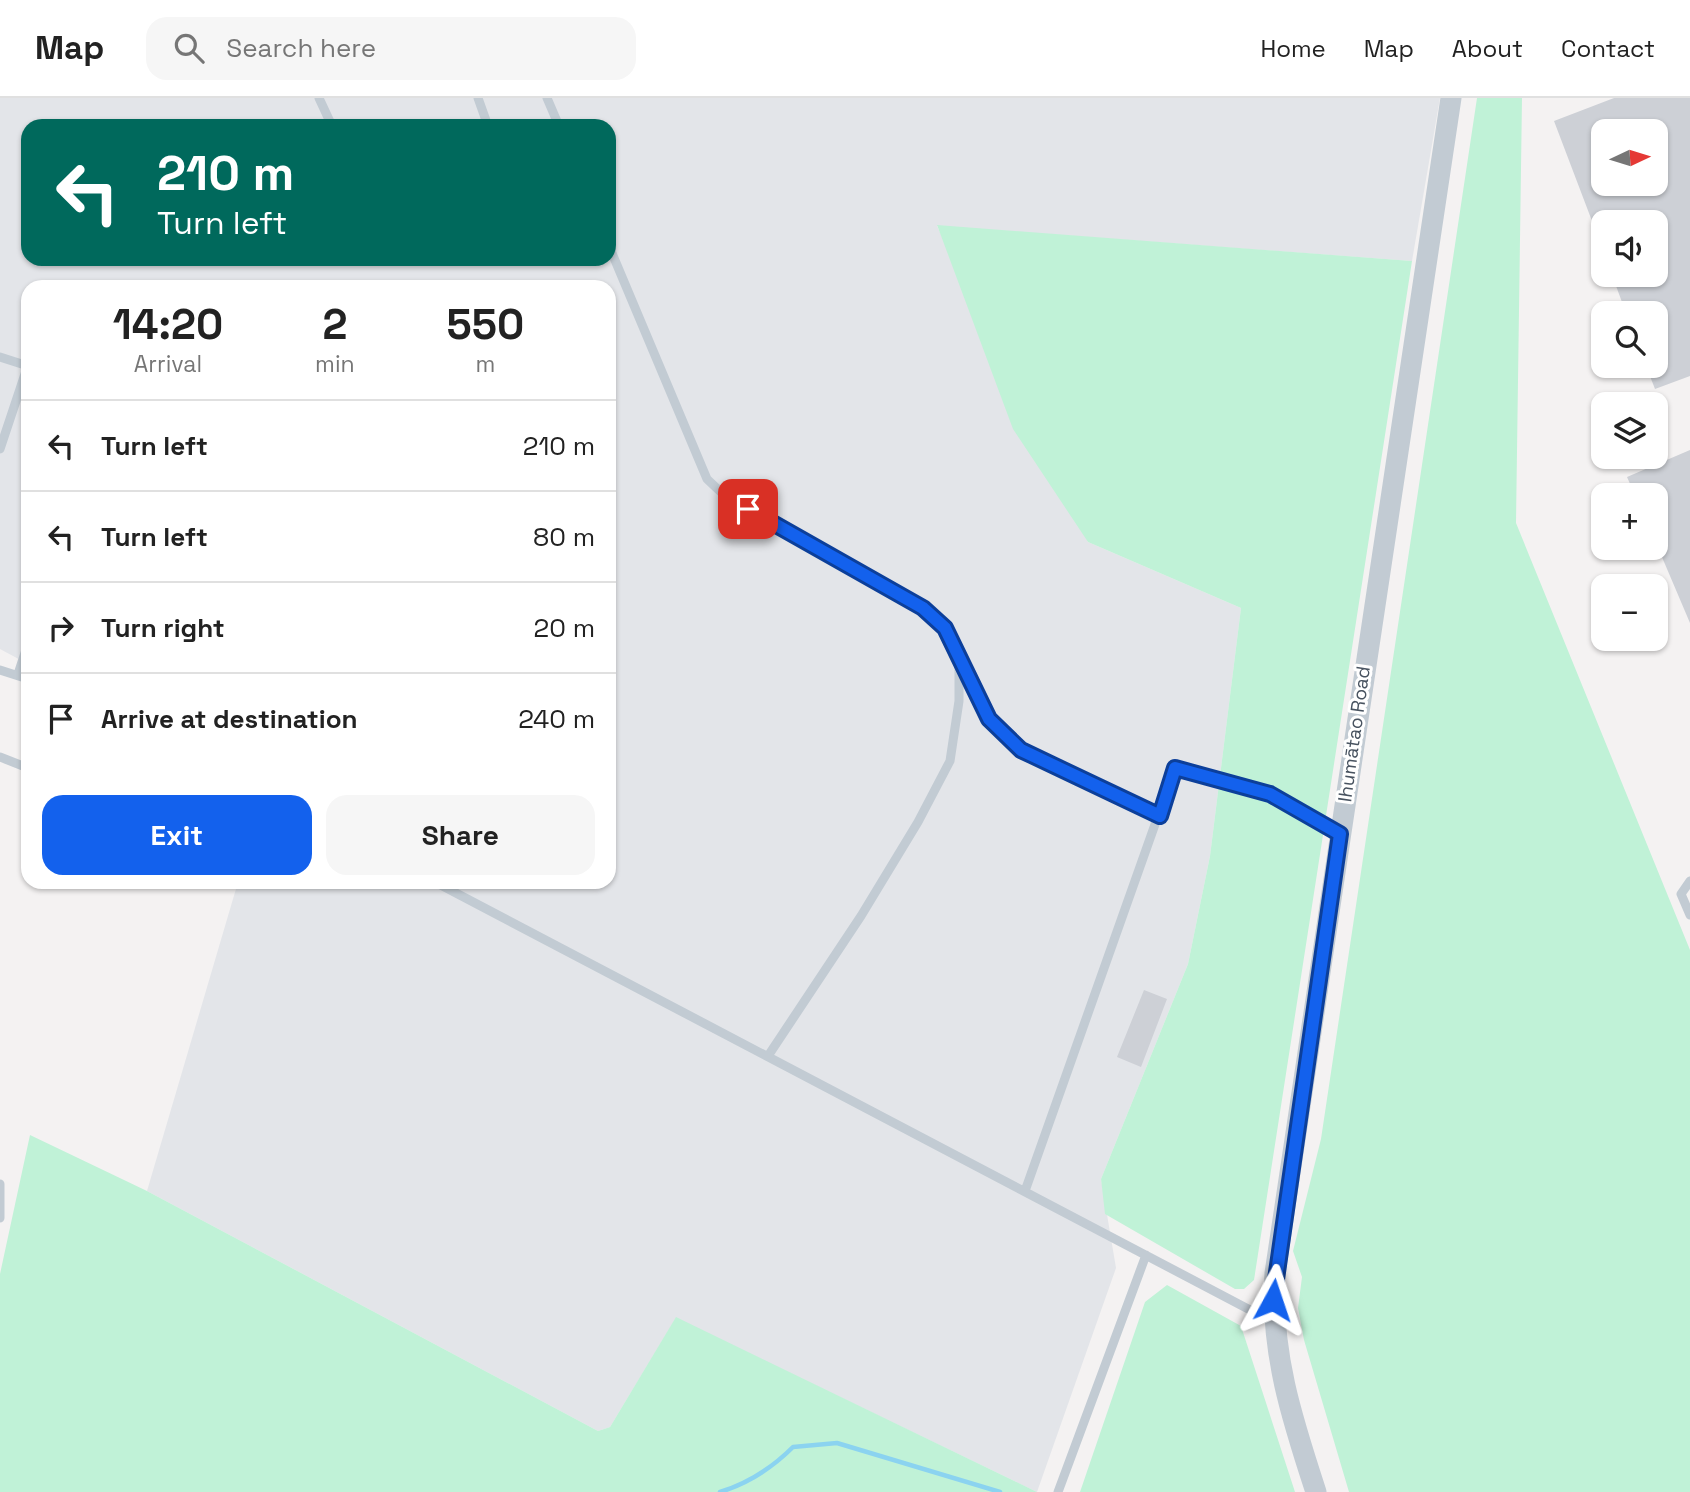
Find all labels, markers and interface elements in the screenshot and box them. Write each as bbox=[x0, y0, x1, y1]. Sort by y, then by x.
search box bbox=[146, 17, 636, 80]
text: Map bbox=[35, 27, 104, 69]
icon: search bbox=[170, 29, 208, 67]
text: Search here bbox=[226, 31, 376, 65]
text: Home bbox=[1260, 33, 1326, 64]
text: Map bbox=[1364, 33, 1414, 64]
text: About bbox=[1452, 33, 1523, 64]
text: Contact bbox=[1561, 33, 1655, 64]
north arrow bbox=[1591, 119, 1668, 196]
map controls bbox=[1591, 119, 1668, 651]
text: 210 m bbox=[157, 142, 294, 204]
icon: left bbox=[42, 147, 133, 238]
text: Turn left bbox=[157, 203, 287, 243]
button: sound bbox=[1591, 210, 1668, 287]
text: 14:20 bbox=[113, 298, 223, 351]
text: 2 bbox=[322, 298, 347, 351]
text: 550 bbox=[446, 298, 524, 351]
button: search bbox=[1591, 301, 1668, 378]
text: Arrival bbox=[134, 349, 202, 379]
text: min bbox=[315, 349, 355, 379]
text: m bbox=[475, 349, 495, 379]
button: layers bbox=[1591, 392, 1668, 469]
icon: left bbox=[42, 427, 80, 465]
text: Turn left bbox=[101, 429, 208, 463]
text: 210 m bbox=[523, 429, 595, 463]
pin bbox=[718, 479, 778, 539]
button: + bbox=[1591, 483, 1668, 560]
icon: arrive bbox=[729, 490, 767, 528]
icon: left bbox=[42, 518, 80, 556]
text: Turn left bbox=[101, 520, 208, 554]
text: 80 m bbox=[533, 520, 595, 554]
button: − bbox=[1591, 574, 1668, 651]
icon: right bbox=[42, 609, 80, 647]
text: Turn right bbox=[101, 611, 225, 645]
text: 20 m bbox=[534, 611, 595, 645]
street label: Ihumātao Road bbox=[1332, 664, 1376, 804]
icon: arrive bbox=[42, 700, 80, 738]
text: Arrive at destination bbox=[101, 702, 358, 736]
text: 240 m bbox=[518, 702, 595, 736]
button: Exit bbox=[42, 795, 312, 875]
button: Share bbox=[326, 795, 595, 875]
position arrow bbox=[1236, 1263, 1310, 1337]

